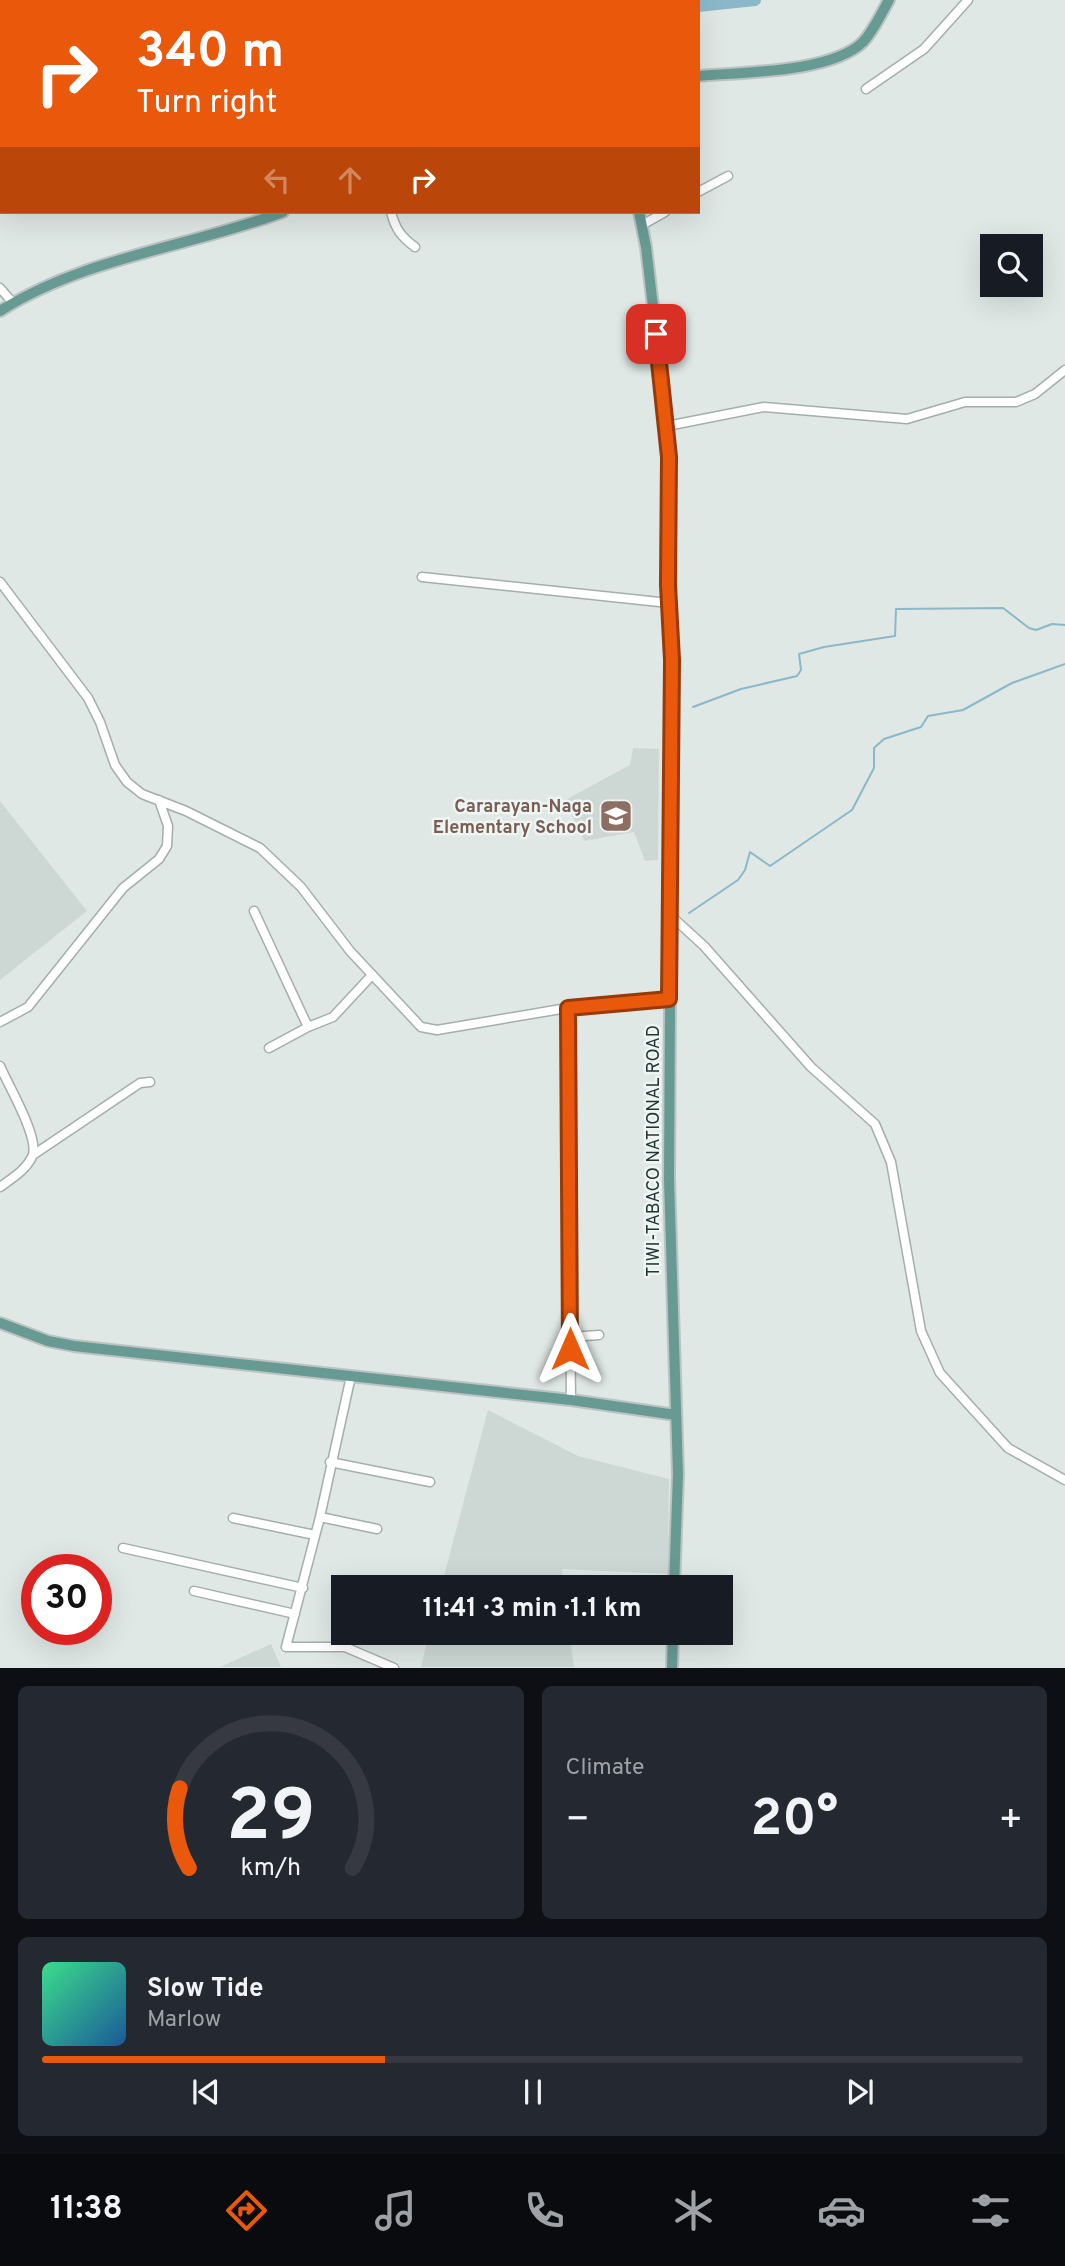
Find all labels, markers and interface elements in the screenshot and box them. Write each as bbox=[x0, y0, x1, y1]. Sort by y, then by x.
text: 340 m bbox=[136, 23, 284, 85]
icon: right bbox=[21, 28, 112, 119]
text: Turn right bbox=[136, 84, 278, 124]
icon: left bbox=[258, 161, 296, 199]
icon: ahead bbox=[331, 161, 369, 199]
icon: right bbox=[404, 161, 442, 199]
map controls bbox=[980, 234, 1043, 297]
button: search bbox=[980, 234, 1043, 297]
pin bbox=[626, 304, 686, 364]
icon: arrive bbox=[637, 315, 675, 353]
place label: Cararayan-Naga Elementary School bbox=[433, 796, 592, 840]
school or university icon: Cararayan-Naga Elementary School bbox=[597, 797, 635, 835]
street label: TIWI-TABACO NATIONAL ROAD bbox=[643, 1025, 666, 1277]
position arrow bbox=[533, 1312, 607, 1386]
speed limit sign: 30 bbox=[21, 1554, 112, 1645]
text: 11:41 · 3 min · 1.1 km bbox=[423, 1593, 641, 1626]
text: Climate bbox=[566, 1754, 644, 1783]
text: 29 bbox=[226, 1775, 315, 1867]
text: 20° bbox=[750, 1788, 838, 1854]
text: − bbox=[566, 1797, 590, 1846]
text: + bbox=[998, 1797, 1023, 1846]
text: km/h bbox=[240, 1853, 301, 1885]
text: Slow Tide bbox=[147, 1973, 264, 2006]
text: Marlow bbox=[147, 2006, 221, 2035]
icon: previous bbox=[187, 2073, 225, 2111]
icon: pause bbox=[514, 2073, 552, 2111]
icon: next bbox=[841, 2073, 879, 2111]
icon: directions bbox=[222, 2186, 271, 2235]
icon: music bbox=[371, 2186, 420, 2235]
icon: phone bbox=[520, 2186, 569, 2235]
icon: climate bbox=[669, 2186, 718, 2235]
icon: car bbox=[817, 2186, 866, 2235]
icon: filters bbox=[966, 2186, 1015, 2235]
text: 11:38 bbox=[50, 2190, 123, 2230]

